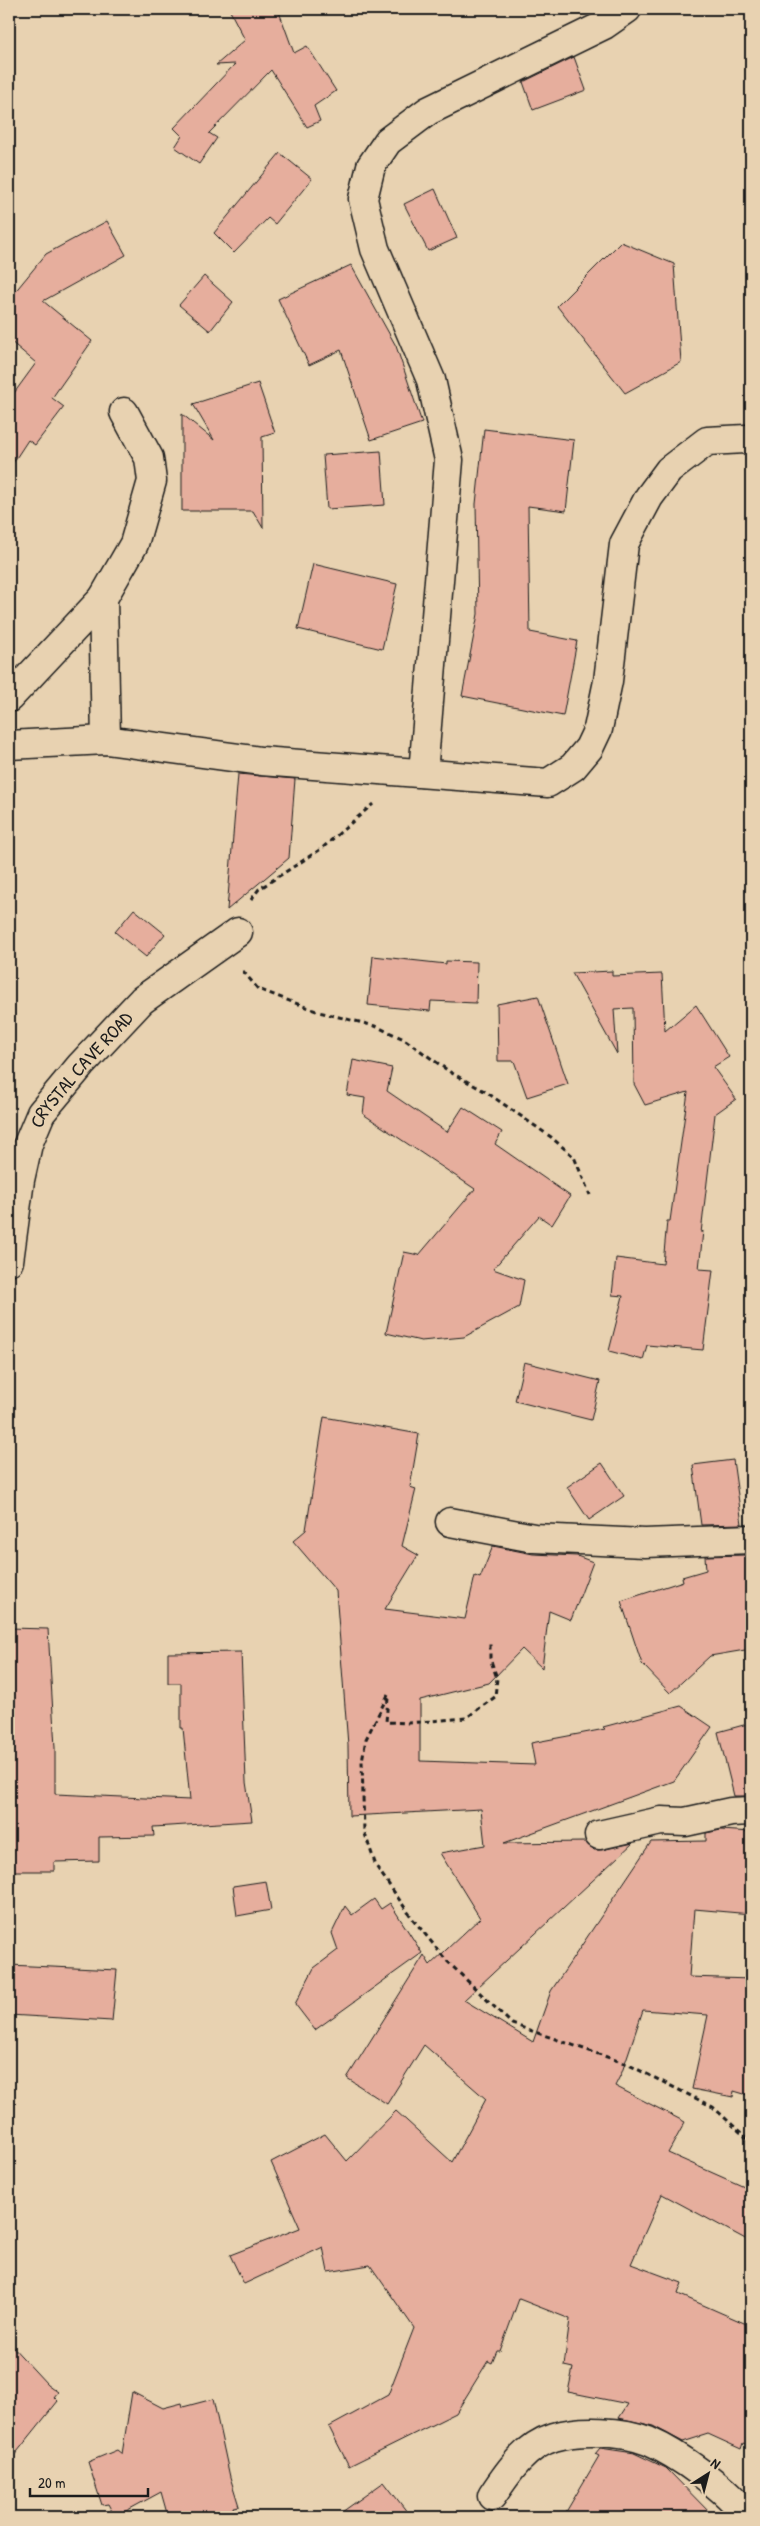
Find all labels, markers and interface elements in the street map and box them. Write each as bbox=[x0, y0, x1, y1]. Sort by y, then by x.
street label: CRYSTAL CAVE ROAD bbox=[23, 1005, 138, 1131]
north arrow bbox=[682, 2448, 732, 2498]
text: N bbox=[707, 2453, 725, 2473]
scale bar bbox=[30, 2466, 148, 2498]
text: 20 m bbox=[38, 2472, 65, 2493]

